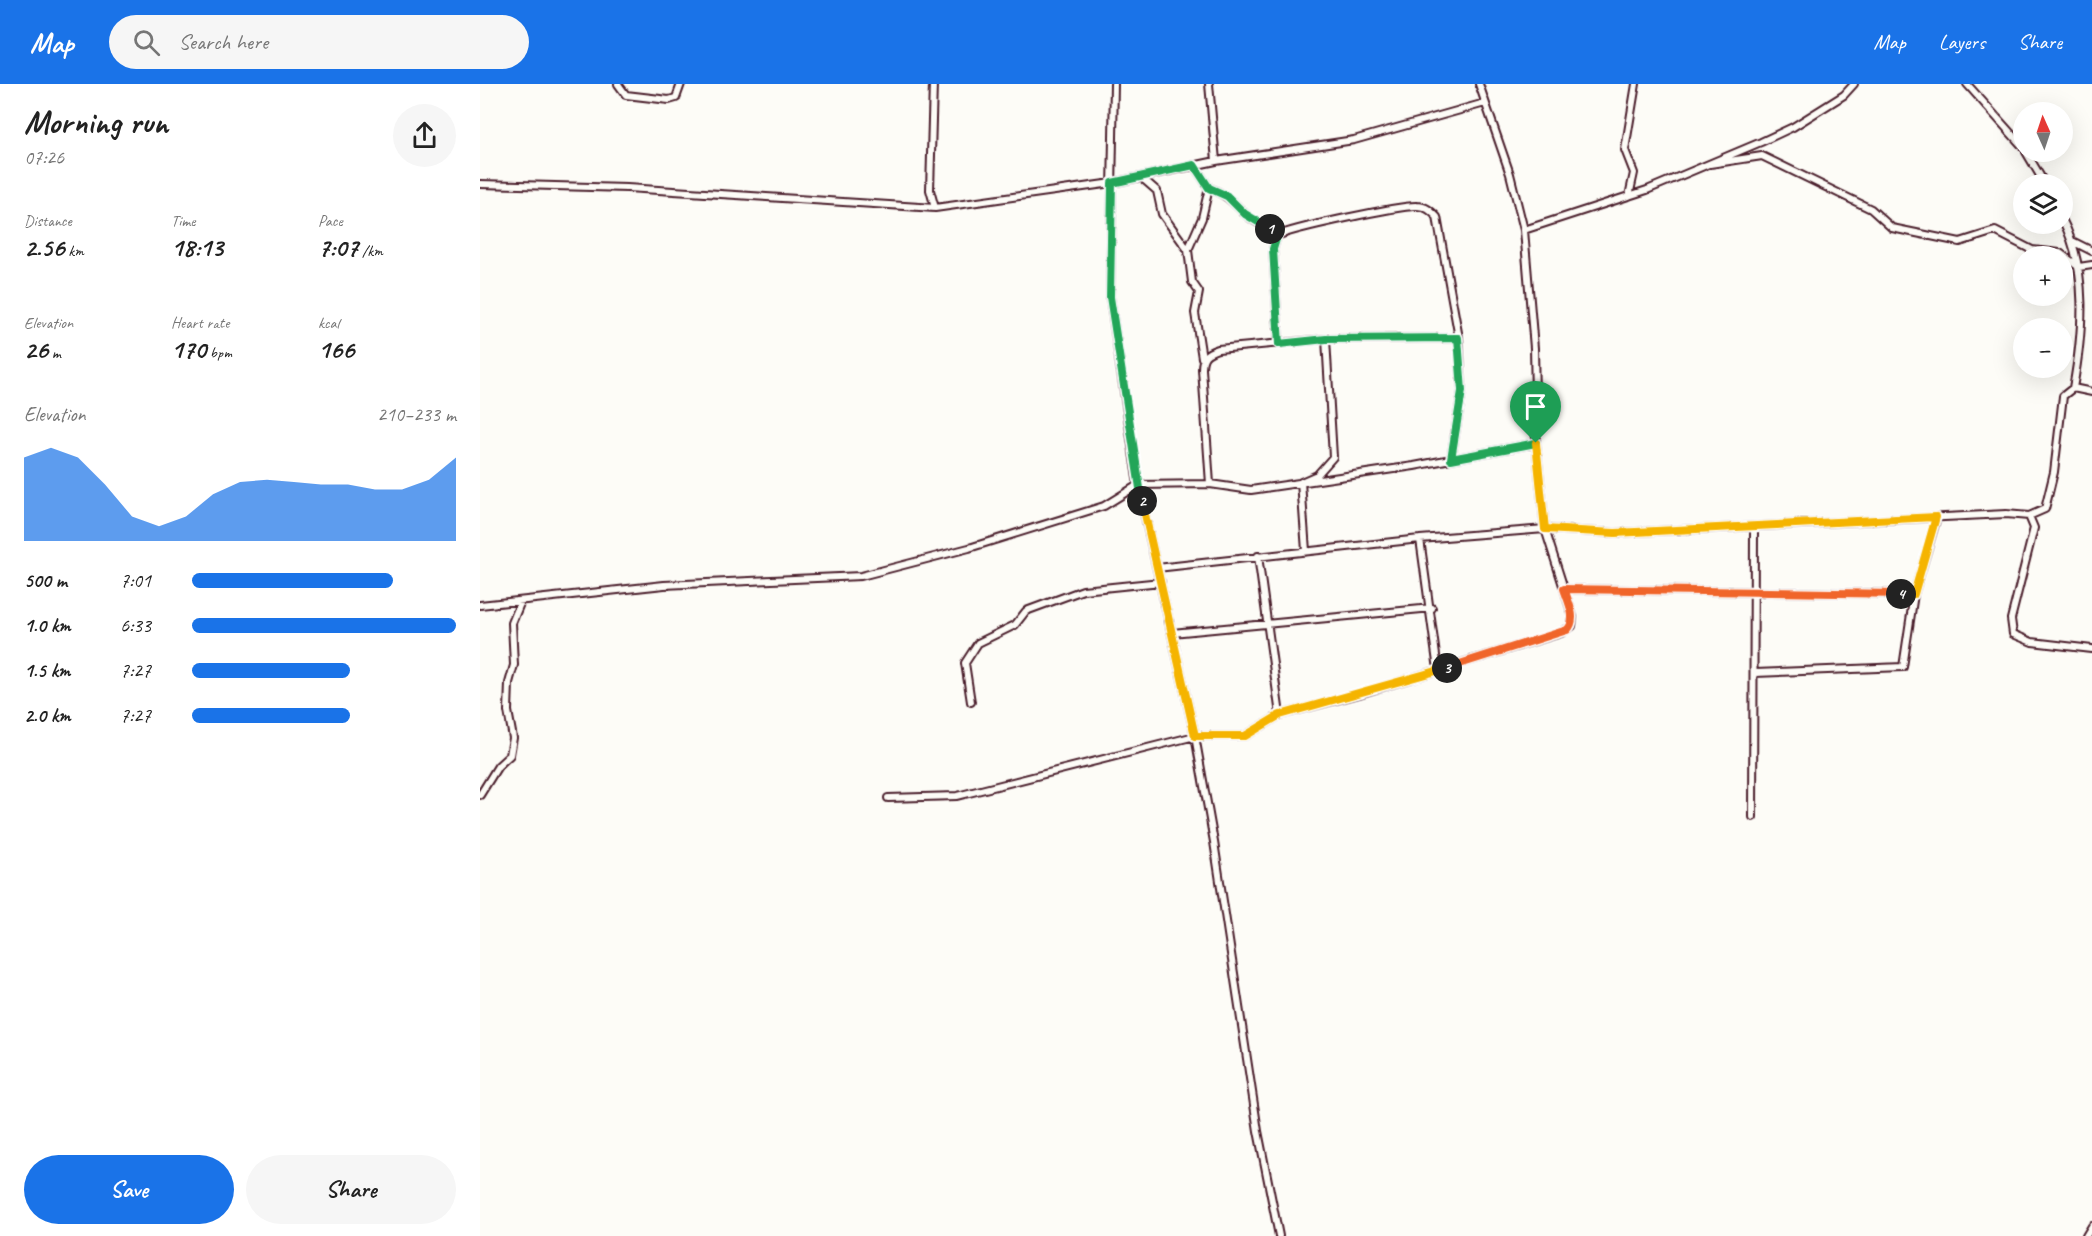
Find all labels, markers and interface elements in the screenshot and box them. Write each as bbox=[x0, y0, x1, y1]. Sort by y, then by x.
search box bbox=[109, 15, 529, 69]
text: Map bbox=[30, 25, 73, 60]
icon: search bbox=[130, 26, 163, 59]
text: Search here bbox=[178, 28, 268, 56]
text: Map bbox=[1873, 29, 1906, 55]
text: Layers bbox=[1939, 29, 1985, 55]
text: Share bbox=[2018, 29, 2062, 55]
text: Morning run bbox=[24, 101, 168, 143]
north arrow bbox=[2013, 102, 2073, 162]
map controls bbox=[2013, 102, 2073, 378]
button: share bbox=[393, 104, 456, 167]
text: 07:26 bbox=[24, 145, 64, 170]
button: layers bbox=[2013, 174, 2073, 234]
text: Distance bbox=[24, 211, 72, 231]
text: Time bbox=[171, 211, 195, 231]
text: Pace bbox=[318, 211, 343, 231]
pin: 1 bbox=[1255, 214, 1285, 244]
text: 1 bbox=[1266, 219, 1274, 239]
text: 2.56 bbox=[24, 231, 64, 264]
text: 18:13 bbox=[171, 231, 223, 264]
text: 7:07 bbox=[318, 231, 358, 264]
text: km bbox=[64, 241, 84, 261]
text: /km bbox=[358, 241, 383, 261]
button: + bbox=[2013, 246, 2073, 306]
text: Elevation bbox=[24, 313, 73, 333]
text: Heart rate bbox=[171, 313, 229, 333]
text: kcal bbox=[318, 313, 339, 333]
button: − bbox=[2013, 318, 2073, 378]
text: 26 bbox=[24, 333, 48, 366]
text: 170 bbox=[171, 333, 206, 366]
text: 166 bbox=[318, 333, 354, 366]
text: m bbox=[48, 343, 61, 363]
text: bpm bbox=[206, 343, 232, 363]
pin bbox=[1510, 381, 1561, 443]
icon: arrive bbox=[1519, 390, 1552, 423]
text: Elevation bbox=[24, 402, 86, 427]
text: 210–233 m bbox=[377, 402, 456, 427]
pin: 2 bbox=[1127, 486, 1157, 516]
text: 2 bbox=[1138, 491, 1146, 511]
text: 500 m bbox=[24, 568, 67, 593]
text: 7:01 bbox=[120, 568, 151, 593]
pin: 4 bbox=[1886, 579, 1916, 609]
text: 4 bbox=[1897, 584, 1905, 604]
text: 1.0 km bbox=[24, 613, 71, 638]
text: 6:33 bbox=[120, 613, 151, 638]
pin: 3 bbox=[1432, 653, 1462, 683]
text: 1.5 km bbox=[24, 658, 70, 683]
text: 7:27 bbox=[120, 658, 151, 683]
text: 3 bbox=[1443, 658, 1451, 678]
text: 2.0 km bbox=[24, 703, 71, 728]
text: 7:27 bbox=[120, 703, 151, 728]
button: Save bbox=[24, 1155, 234, 1224]
button: Share bbox=[246, 1155, 456, 1224]

